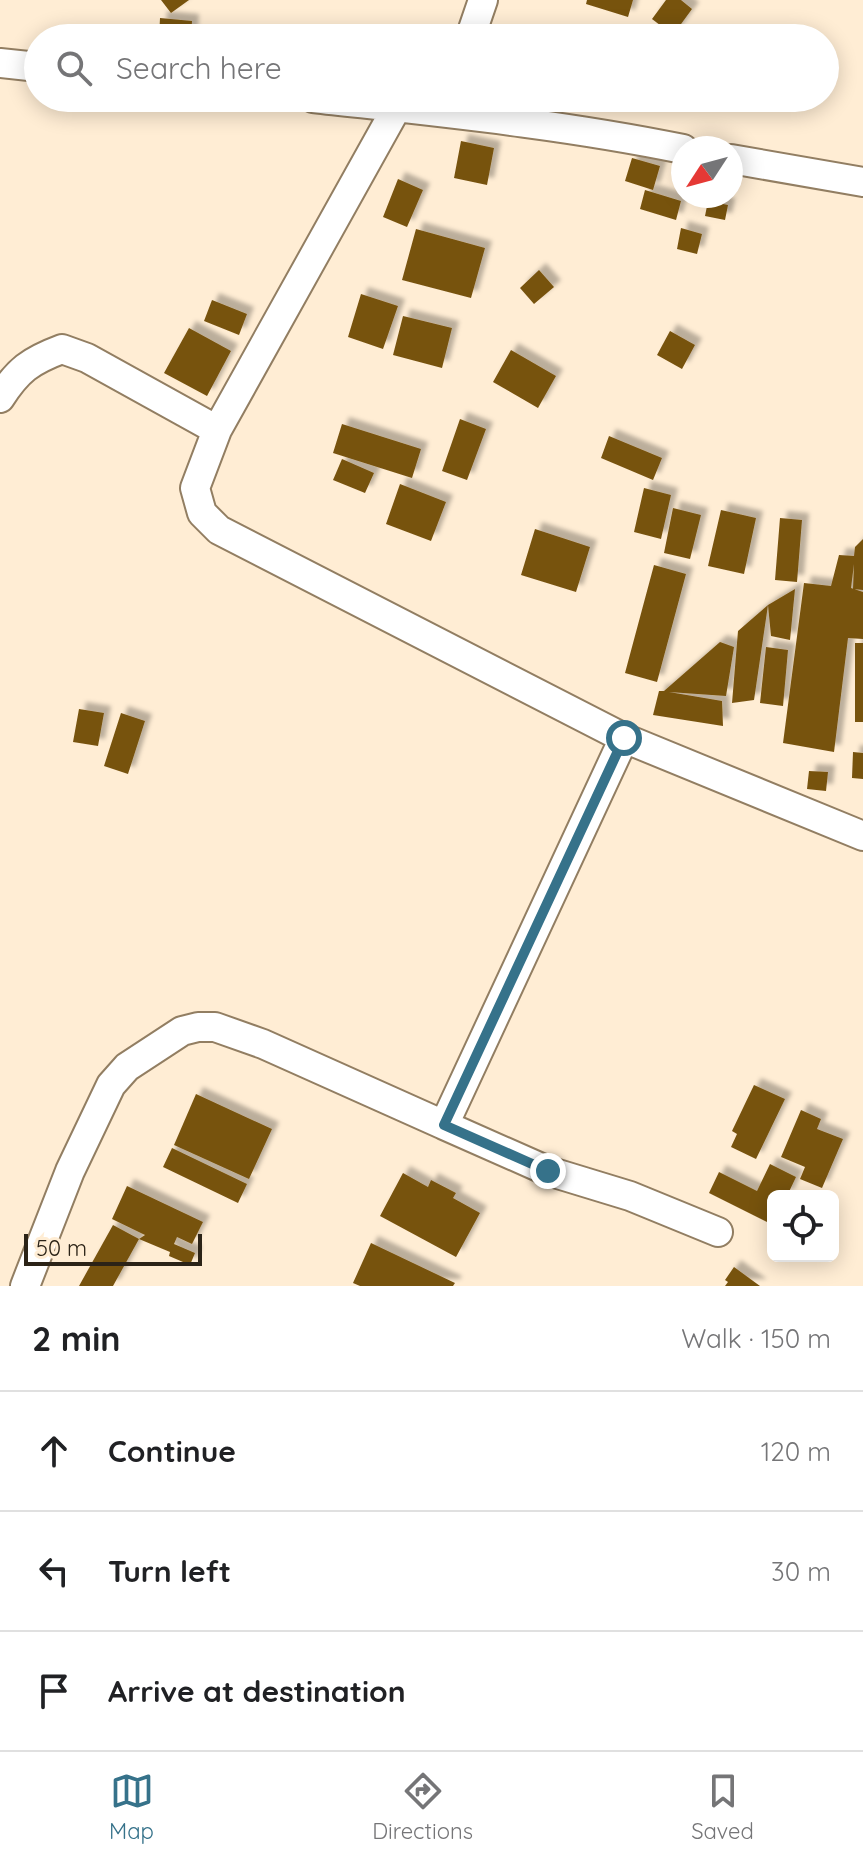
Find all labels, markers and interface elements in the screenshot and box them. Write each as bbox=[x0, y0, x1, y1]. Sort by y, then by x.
search box bbox=[24, 24, 839, 112]
icon: search bbox=[52, 46, 96, 90]
text: Search here bbox=[116, 49, 282, 87]
north arrow bbox=[671, 136, 743, 208]
route start bbox=[606, 720, 642, 756]
route end bbox=[530, 1153, 566, 1189]
map controls bbox=[767, 1190, 839, 1262]
button: locate bbox=[767, 1190, 839, 1262]
scale bar bbox=[24, 1230, 202, 1266]
text: 50 m bbox=[36, 1234, 87, 1262]
text: 2 min bbox=[32, 1317, 121, 1360]
text: Walk · 150 m bbox=[681, 1322, 831, 1355]
icon: ahead bbox=[32, 1429, 76, 1473]
text: Continue bbox=[108, 1432, 236, 1470]
text: 120 m bbox=[761, 1435, 831, 1468]
icon: left bbox=[32, 1549, 76, 1593]
text: Turn left bbox=[108, 1552, 231, 1590]
text: 30 m bbox=[771, 1555, 831, 1588]
icon: arrive bbox=[32, 1669, 76, 1713]
text: Arrive at destination bbox=[108, 1672, 406, 1710]
tab: Map bbox=[109, 1769, 154, 1845]
tab: Directions bbox=[372, 1769, 473, 1845]
tab: Saved bbox=[691, 1769, 754, 1845]

